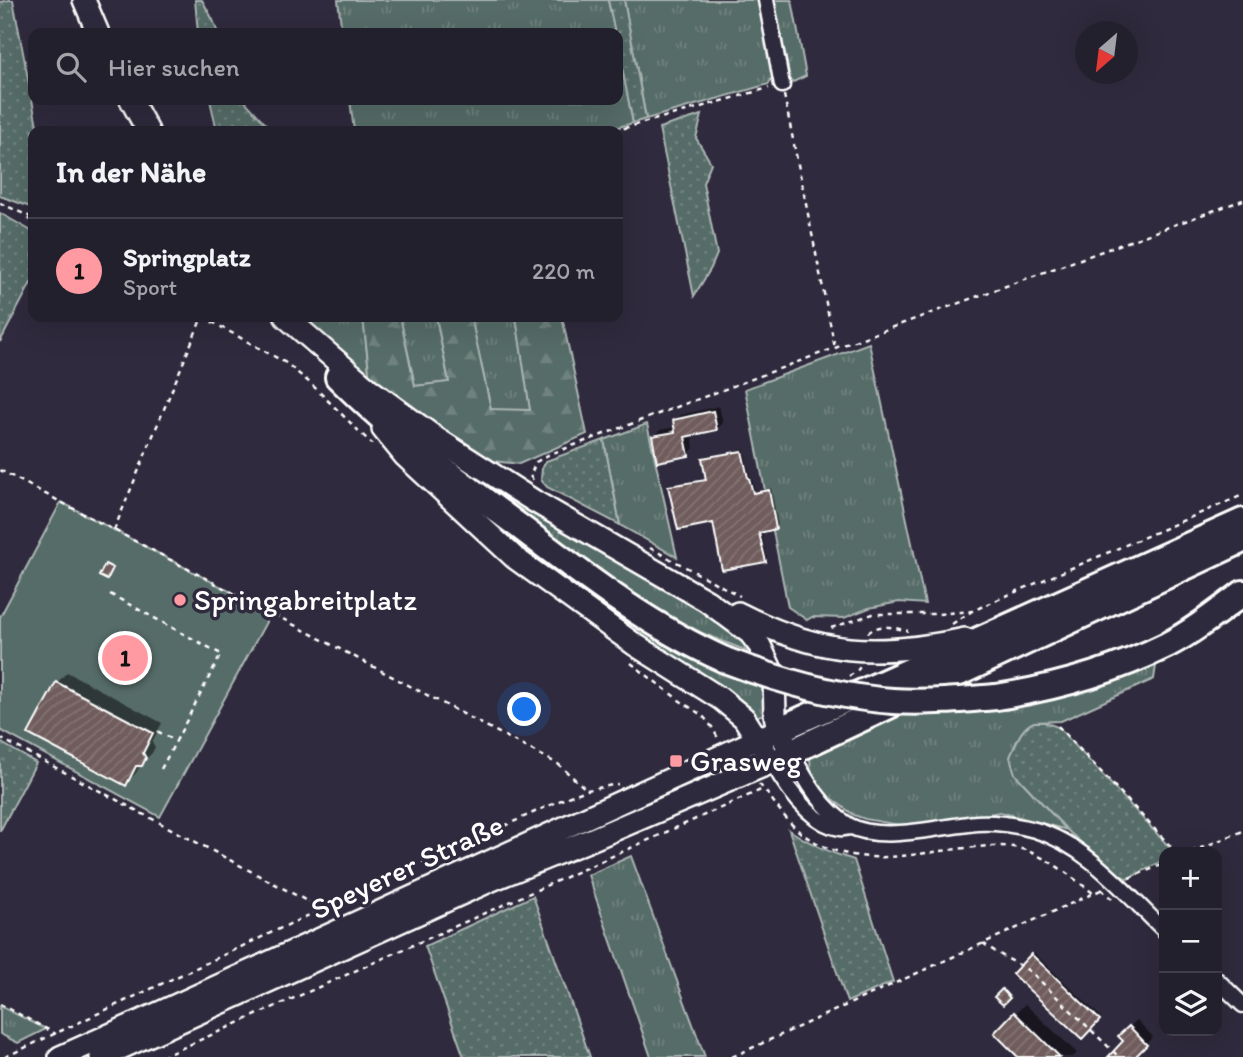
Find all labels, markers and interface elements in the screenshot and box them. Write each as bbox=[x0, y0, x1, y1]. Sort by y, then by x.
north arrow bbox=[1075, 21, 1138, 84]
search box bbox=[28, 28, 623, 105]
icon: search bbox=[52, 48, 90, 86]
text: Hier suchen bbox=[108, 51, 240, 83]
text: In der Nähe bbox=[56, 153, 206, 190]
text: Springplatz bbox=[123, 241, 250, 273]
text: 1 bbox=[74, 257, 84, 285]
text: 220 m bbox=[532, 257, 595, 285]
text: Sport bbox=[123, 273, 177, 301]
place label: Springabreitplatz bbox=[194, 581, 417, 618]
marker: Springabreitplatz bbox=[172, 592, 188, 608]
pin: 1 bbox=[102, 632, 148, 684]
your location bbox=[507, 692, 541, 726]
place label: Grasweg bbox=[690, 742, 802, 779]
marker: Grasweg bbox=[668, 753, 684, 769]
street label: Speyerer Straße bbox=[304, 806, 509, 927]
map controls bbox=[1159, 847, 1222, 1036]
button: + bbox=[1159, 847, 1222, 910]
button: − bbox=[1159, 910, 1222, 973]
button: layers bbox=[1159, 973, 1222, 1036]

